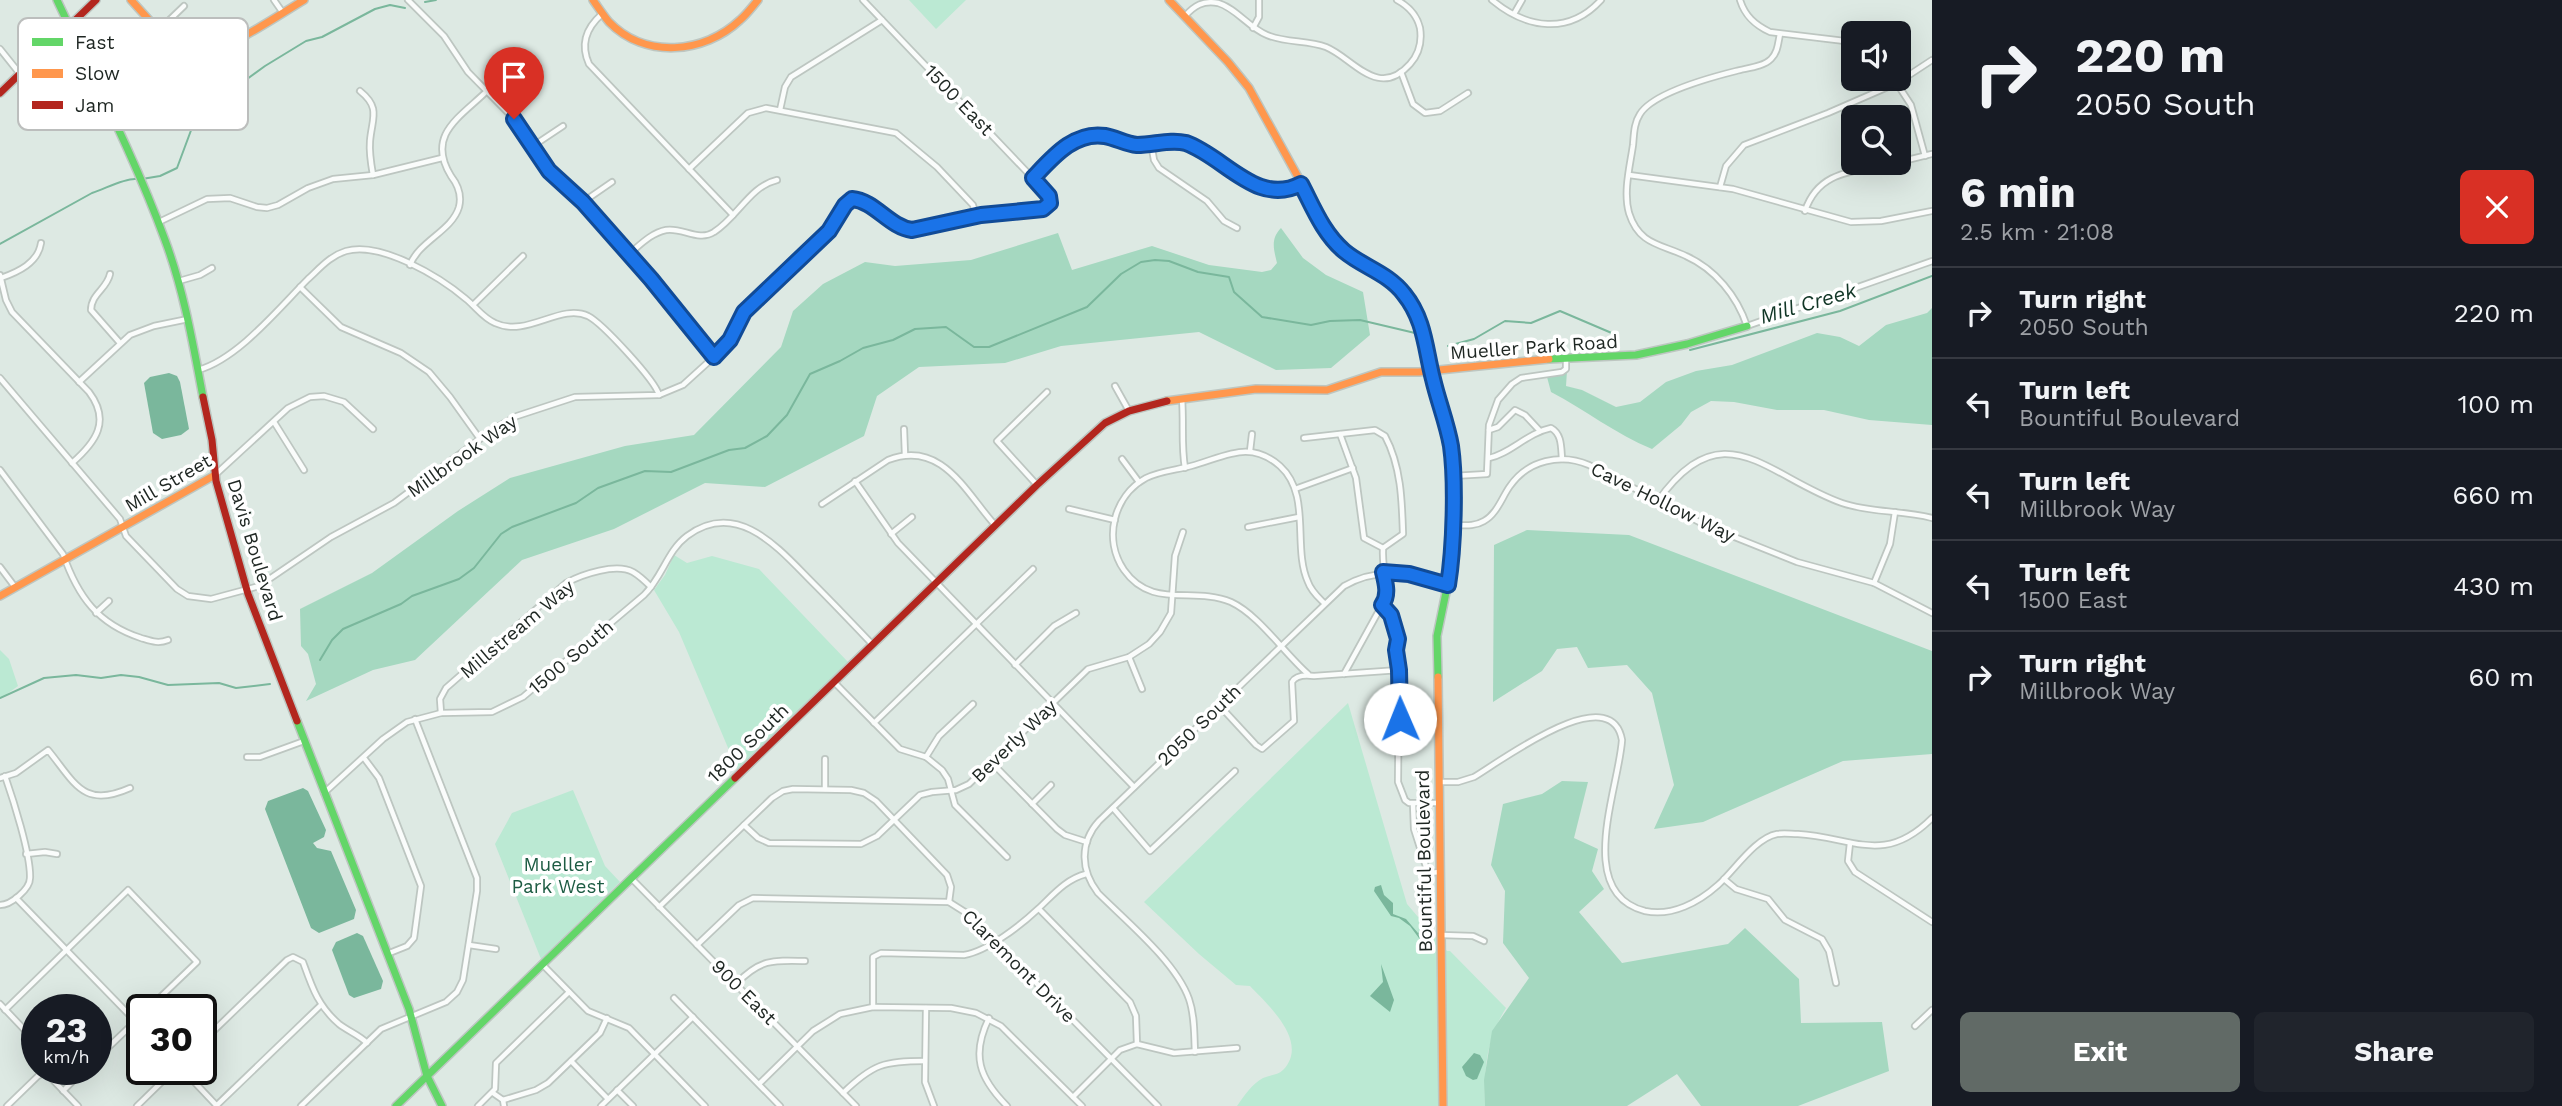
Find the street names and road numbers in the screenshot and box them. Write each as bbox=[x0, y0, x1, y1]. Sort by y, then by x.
street label: 1500 East bbox=[920, 60, 998, 140]
street label: Mueller Park Road bbox=[1449, 330, 1619, 364]
street label: Millbrook Way bbox=[403, 409, 522, 502]
street label: Mill Street bbox=[121, 449, 215, 517]
street label: Cave Hollow Way bbox=[1587, 457, 1739, 547]
street label: Davis Boulevard bbox=[222, 476, 288, 624]
street label: Millstream Way bbox=[455, 575, 579, 683]
street label: 1500 South bbox=[524, 615, 618, 699]
street label: 2050 South bbox=[1152, 679, 1246, 771]
street label: Beverly Way bbox=[966, 694, 1062, 787]
street label: 1800 South bbox=[703, 699, 793, 787]
street label: Bountiful Boulevard bbox=[1411, 769, 1437, 953]
street label: Claremont Drive bbox=[958, 905, 1080, 1027]
street label: 900 East bbox=[707, 955, 781, 1029]

